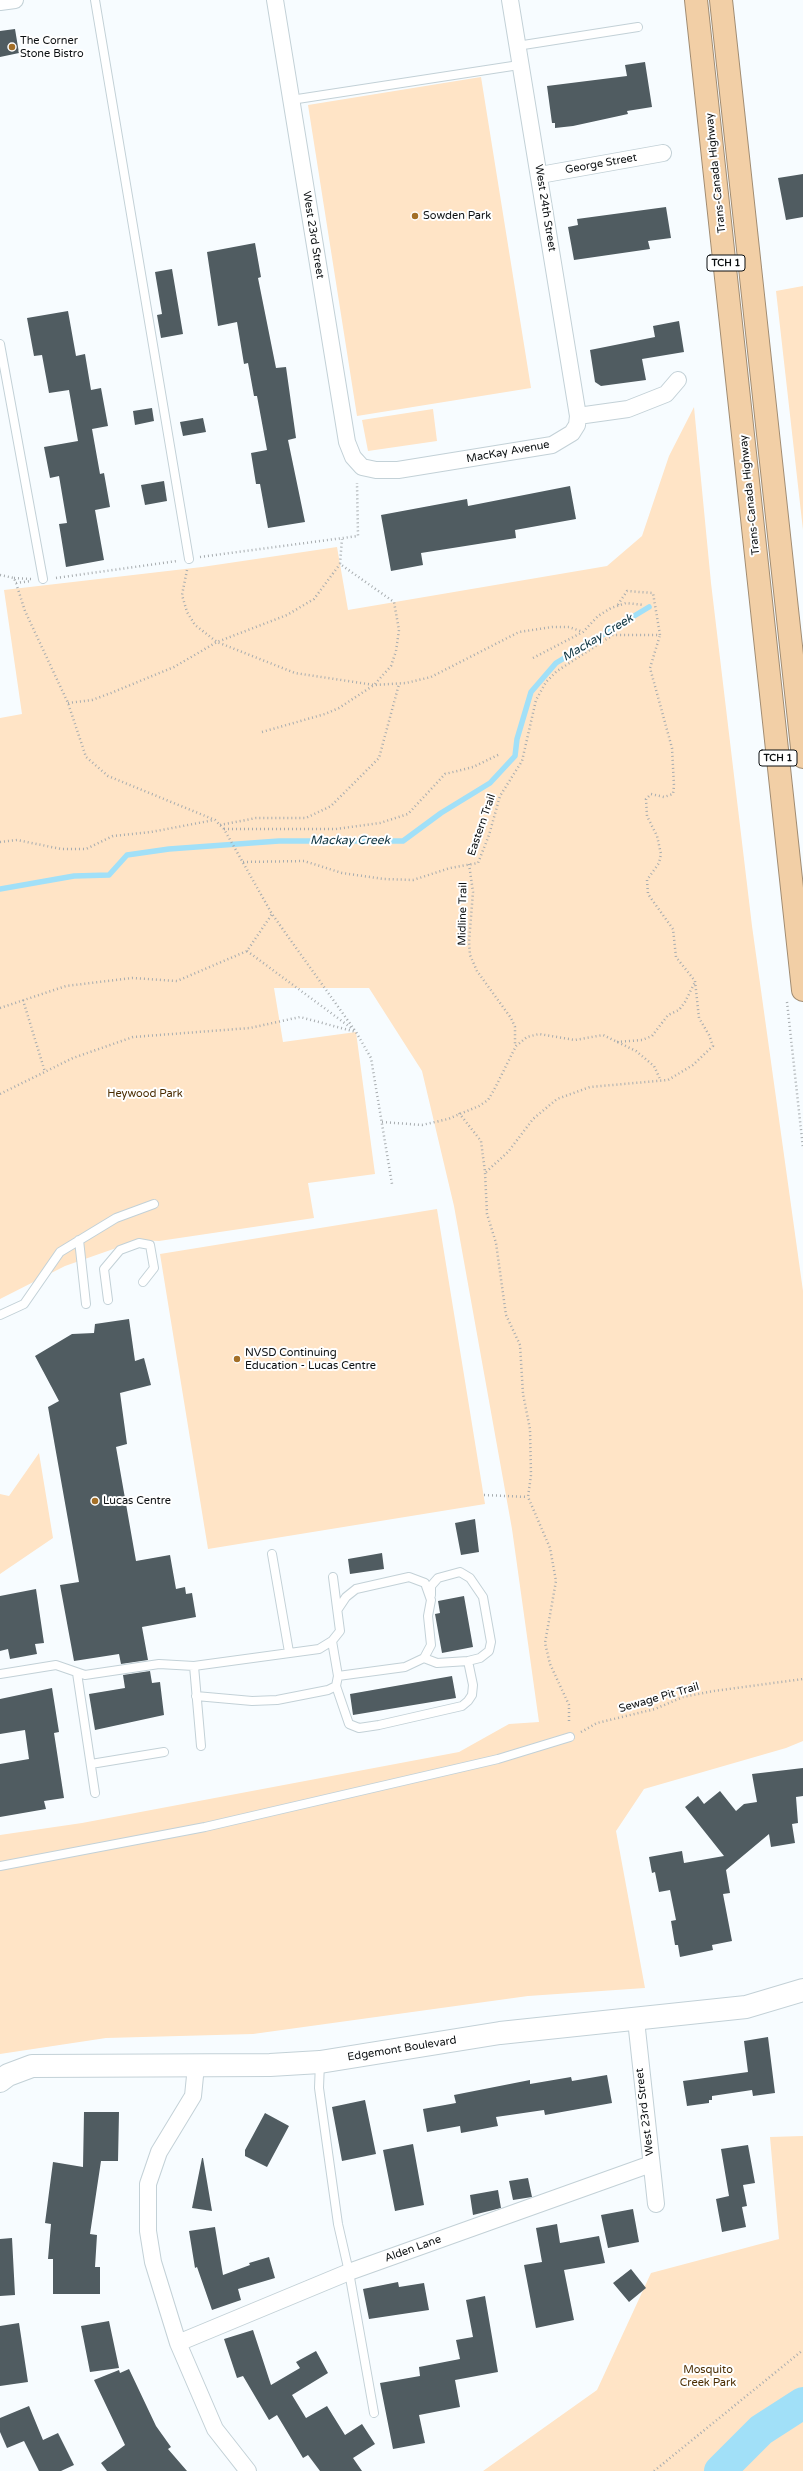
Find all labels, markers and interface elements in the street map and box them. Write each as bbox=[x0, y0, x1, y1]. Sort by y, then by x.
place label: The Corner Stone Bistro bbox=[20, 34, 84, 60]
marker: The Corner Stone Bistro bbox=[7, 42, 17, 52]
street label: Trans-Canada Highway bbox=[703, 112, 729, 234]
street label: George Street bbox=[564, 151, 638, 177]
street label: West 24th Street bbox=[532, 163, 558, 253]
street label: West 23rd Street bbox=[300, 190, 326, 280]
place label: Sowden Park bbox=[423, 209, 491, 223]
marker: Sowden Park bbox=[410, 211, 420, 221]
road number: TCH 1 bbox=[707, 255, 745, 271]
street label: Trans-Canada Highway bbox=[737, 434, 763, 556]
street label: MacKay Avenue bbox=[465, 438, 551, 466]
water label: Mackay Creek bbox=[560, 611, 636, 665]
road number: TCH 1 bbox=[759, 750, 797, 766]
street label: Eastern Trail bbox=[465, 792, 499, 858]
water label: Mackay Creek bbox=[310, 834, 390, 848]
street label: Midline Trail bbox=[456, 882, 470, 946]
park label: Heywood Park bbox=[107, 1087, 183, 1101]
place label: NVSD Continuing Education - Lucas Centre bbox=[245, 1346, 376, 1372]
marker: NVSD Continuing Education - Lucas Centre bbox=[232, 1354, 242, 1364]
place label: Lucas Centre bbox=[103, 1494, 171, 1508]
marker: Lucas Centre bbox=[90, 1496, 100, 1506]
street label: Sewage Pit Trail bbox=[617, 1680, 701, 1716]
street label: Edgemont Boulevard bbox=[347, 2034, 457, 2064]
street label: West 23rd Street bbox=[633, 2067, 657, 2157]
street label: Alden Lane bbox=[383, 2233, 443, 2265]
park label: Mosquito Creek Park bbox=[680, 2363, 736, 2389]

